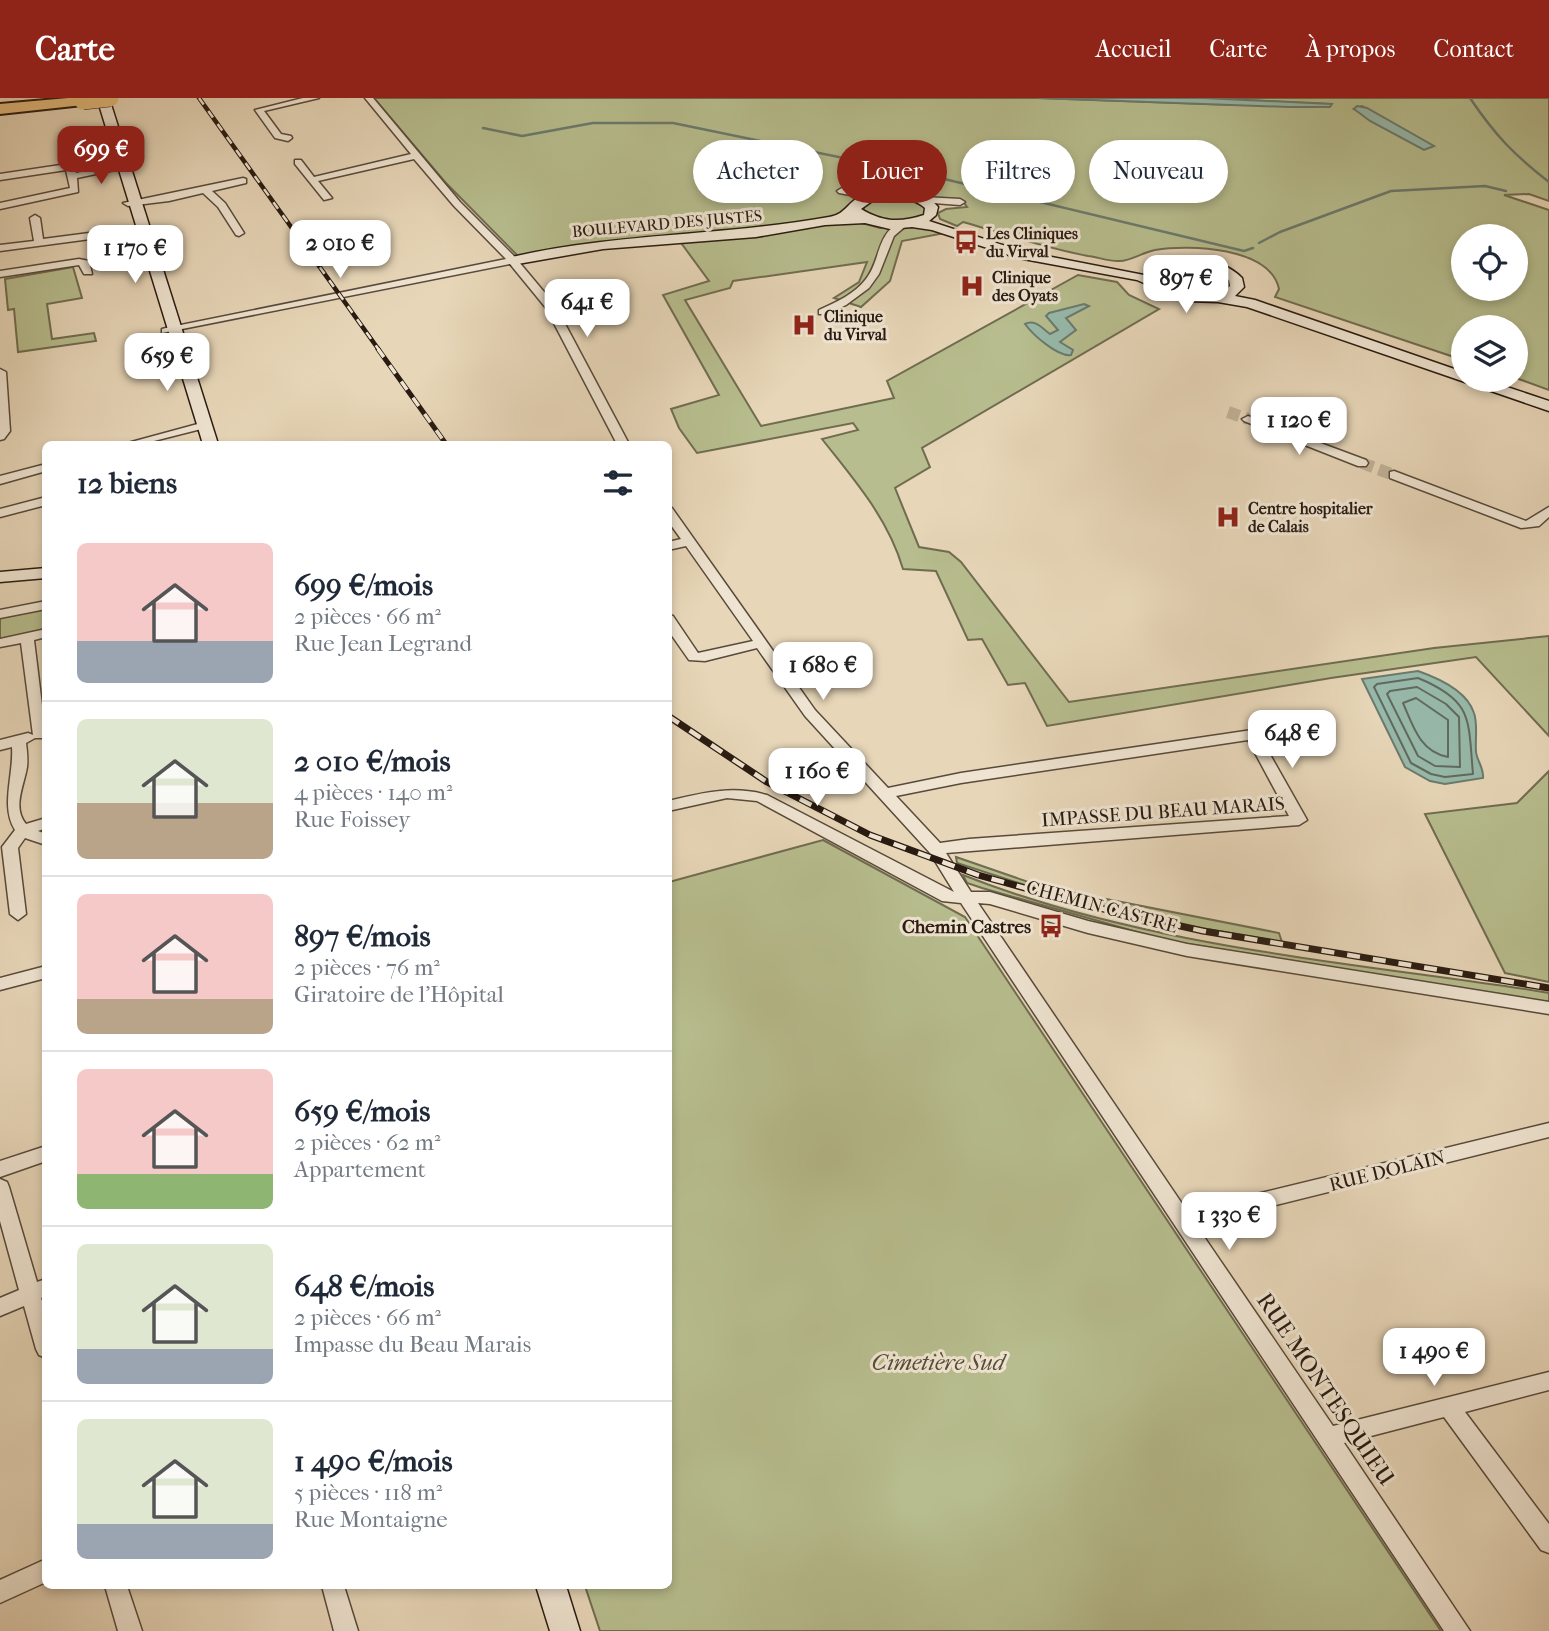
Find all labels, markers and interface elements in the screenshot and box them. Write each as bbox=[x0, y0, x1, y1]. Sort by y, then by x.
text: Carte bbox=[35, 30, 115, 69]
text: Accueil bbox=[1096, 35, 1171, 63]
text: Carte bbox=[1209, 35, 1267, 63]
text: À propos bbox=[1305, 35, 1395, 63]
text: Contact bbox=[1433, 35, 1514, 63]
pin: 699 € bbox=[52, 126, 150, 186]
text: 699 € bbox=[73, 135, 129, 162]
chip: Acheter bbox=[693, 140, 823, 203]
chip: Louer bbox=[837, 140, 947, 203]
chip: Filtres bbox=[961, 140, 1075, 203]
chip: Nouveau bbox=[1089, 140, 1228, 203]
street label: BOULEVARD DES JUSTES bbox=[571, 206, 763, 241]
pin: 2 010 € bbox=[275, 220, 405, 280]
place label: Les Cliniques du Virval bbox=[986, 224, 1078, 261]
map controls bbox=[1451, 224, 1528, 392]
button: locate bbox=[1451, 224, 1528, 301]
pin: 1 170 € bbox=[70, 226, 200, 285]
bus stop icon: Les Cliniques du Virval bbox=[952, 228, 980, 256]
text: 2 010 € bbox=[306, 229, 374, 256]
text: 1 170 € bbox=[103, 234, 167, 261]
pin: 897 € bbox=[1137, 256, 1235, 315]
text: 897 € bbox=[1159, 264, 1213, 291]
place label: Clinique des Oyats bbox=[992, 268, 1058, 306]
hospital icon: Clinique des Oyats bbox=[958, 272, 986, 300]
pin: 641 € bbox=[538, 280, 636, 339]
text: 641 € bbox=[561, 288, 613, 315]
place label: Clinique du Virval bbox=[824, 307, 887, 344]
hospital icon: Clinique du Virval bbox=[790, 311, 818, 339]
button: layers bbox=[1451, 315, 1528, 392]
pin: 659 € bbox=[118, 334, 216, 393]
text: 659 € bbox=[140, 342, 194, 369]
pin: 1 120 € bbox=[1234, 398, 1364, 457]
text: 1 120 € bbox=[1267, 406, 1331, 433]
icon: filters bbox=[599, 464, 637, 502]
text: 12 biens bbox=[77, 466, 177, 501]
place label: Centre hospitalier de Calais bbox=[1248, 499, 1374, 536]
hospital icon: Centre hospitalier de Calais bbox=[1214, 503, 1242, 531]
text: 699 €/mois bbox=[294, 568, 433, 603]
icon: home bbox=[133, 571, 217, 655]
text: 2 pièces · 66 m² bbox=[294, 603, 441, 630]
text: Rue Jean Legrand bbox=[294, 630, 472, 657]
pin: 1 680 € bbox=[758, 642, 888, 702]
text: 1 680 € bbox=[789, 651, 857, 678]
pin: 648 € bbox=[1243, 710, 1341, 770]
text: 648 € bbox=[1264, 719, 1320, 746]
text: 2 010 €/mois bbox=[294, 744, 451, 779]
icon: home bbox=[133, 747, 217, 831]
pin: 1 160 € bbox=[752, 748, 882, 808]
text: 1 160 € bbox=[785, 757, 850, 784]
text: 4 pièces · 140 m² bbox=[294, 779, 452, 806]
street label: IMPASSE DU BEAU MARAIS bbox=[1041, 793, 1286, 831]
text: Rue Foissey bbox=[294, 806, 410, 833]
street label: CHEMIN CASTRE bbox=[1024, 876, 1180, 938]
bus stop icon: Chemin Castres bbox=[1037, 912, 1065, 940]
place label: Chemin Castres bbox=[902, 916, 1031, 938]
text: 897 €/mois bbox=[294, 919, 431, 954]
icon: home bbox=[133, 922, 217, 1006]
text: 2 pièces · 76 m² bbox=[294, 954, 440, 981]
text: Giratoire de l'Hôpital bbox=[294, 981, 504, 1008]
text: 659 €/mois bbox=[294, 1094, 430, 1129]
icon: home bbox=[133, 1097, 217, 1181]
text: 2 pièces · 62 m² bbox=[294, 1129, 440, 1156]
street label: RUE DOLAIN bbox=[1327, 1146, 1448, 1196]
text: Appartement bbox=[294, 1156, 426, 1183]
pin: 1 330 € bbox=[1164, 1192, 1294, 1252]
text: 1 330 € bbox=[1197, 1201, 1261, 1228]
text: 648 €/mois bbox=[294, 1269, 434, 1304]
icon: home bbox=[133, 1272, 217, 1356]
street label: RUE MONTESQUIEU bbox=[1251, 1288, 1400, 1491]
text: 2 pièces · 66 m² bbox=[294, 1304, 441, 1331]
pin: 1 490 € bbox=[1369, 1328, 1499, 1388]
text: Impasse du Beau Marais bbox=[294, 1331, 531, 1358]
text: 1 490 € bbox=[1399, 1337, 1469, 1364]
park label: Cimetière Sud bbox=[872, 1349, 1008, 1376]
text: 1 490 €/mois bbox=[294, 1444, 452, 1479]
icon: home bbox=[133, 1447, 217, 1531]
text: 5 pièces · 118 m² bbox=[294, 1479, 442, 1506]
text: Rue Montaigne bbox=[294, 1506, 448, 1533]

